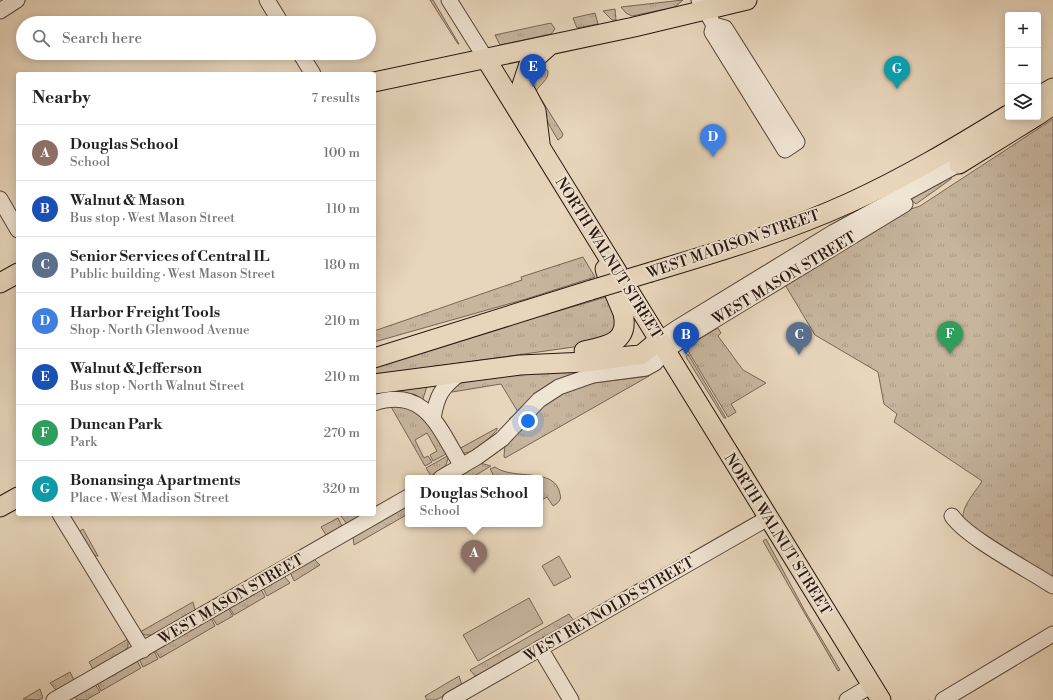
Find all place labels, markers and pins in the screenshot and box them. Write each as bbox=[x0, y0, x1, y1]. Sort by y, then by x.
pin: E bbox=[520, 54, 546, 87]
pin: G bbox=[884, 56, 910, 89]
pin: D bbox=[700, 124, 726, 157]
pin: F bbox=[937, 321, 963, 354]
pin: B bbox=[673, 322, 699, 355]
pin: C bbox=[786, 322, 812, 355]
pin: A bbox=[461, 540, 487, 573]

